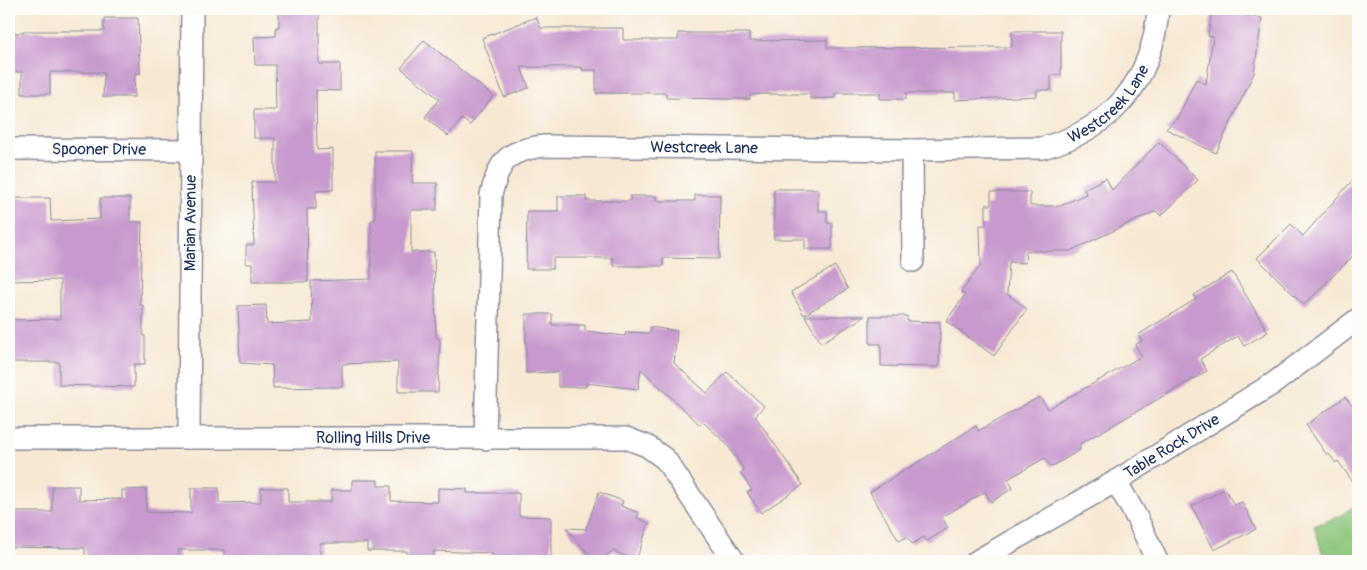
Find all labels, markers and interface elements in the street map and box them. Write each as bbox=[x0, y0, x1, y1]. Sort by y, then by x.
street label: Westcreek Lane bbox=[1065, 62, 1154, 148]
street label: Westcreek Lane bbox=[650, 137, 758, 158]
street label: Spooner Drive bbox=[52, 139, 146, 160]
street label: Marian Avenue bbox=[180, 175, 201, 271]
street label: Table Rock Drive bbox=[1120, 409, 1223, 484]
street label: Rolling Hills Drive bbox=[316, 428, 430, 448]

